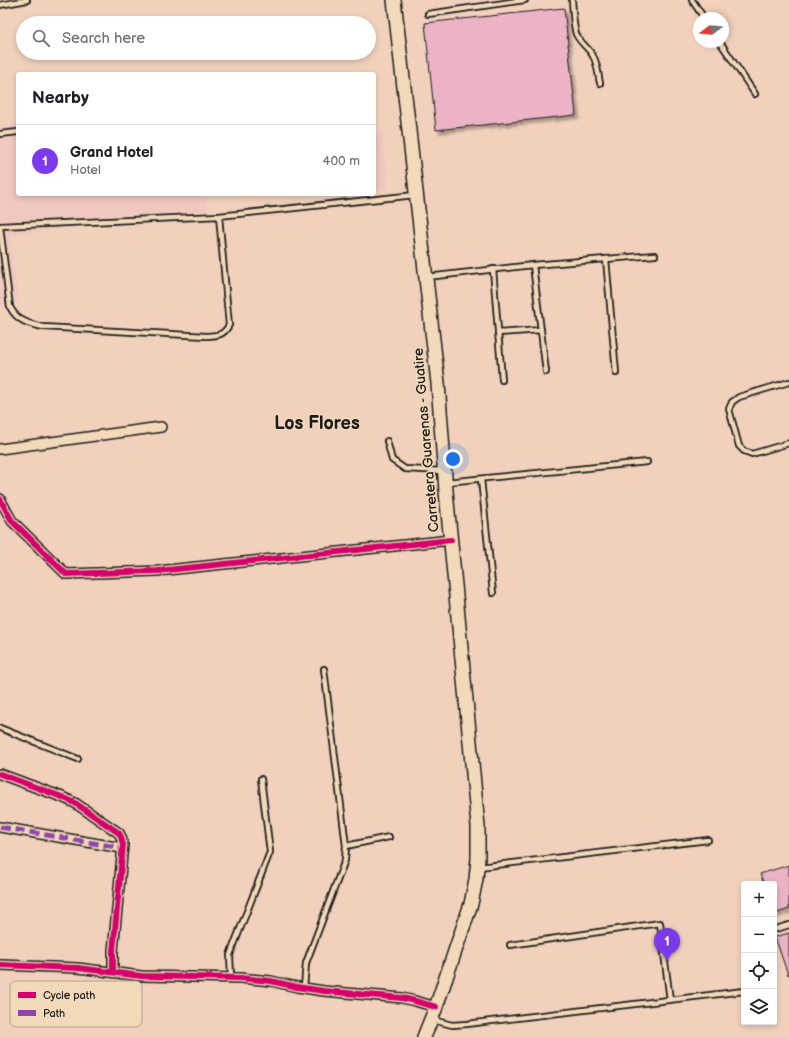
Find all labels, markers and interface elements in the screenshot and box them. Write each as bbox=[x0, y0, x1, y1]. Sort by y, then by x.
north arrow bbox=[693, 12, 729, 48]
search box bbox=[16, 16, 376, 60]
icon: search bbox=[30, 27, 52, 49]
text: Search here bbox=[62, 29, 145, 48]
text: Nearby bbox=[32, 88, 89, 108]
text: Grand Hotel bbox=[70, 143, 153, 162]
text: 1 bbox=[42, 153, 48, 169]
text: 400 m bbox=[323, 153, 360, 169]
text: Hotel bbox=[70, 162, 101, 178]
street label: Carretera Guarenas - Guatire bbox=[409, 347, 443, 533]
district label: Los Flores bbox=[274, 413, 360, 434]
your location bbox=[443, 449, 463, 469]
map controls bbox=[741, 881, 777, 1025]
button: + bbox=[741, 881, 777, 917]
button: − bbox=[741, 917, 777, 953]
pin: 1 bbox=[654, 928, 680, 961]
button: locate bbox=[741, 953, 777, 989]
legend bbox=[10, 981, 142, 1027]
text: Cycle path bbox=[43, 989, 95, 1002]
button: layers bbox=[741, 989, 777, 1025]
text: Path bbox=[43, 1007, 65, 1020]

